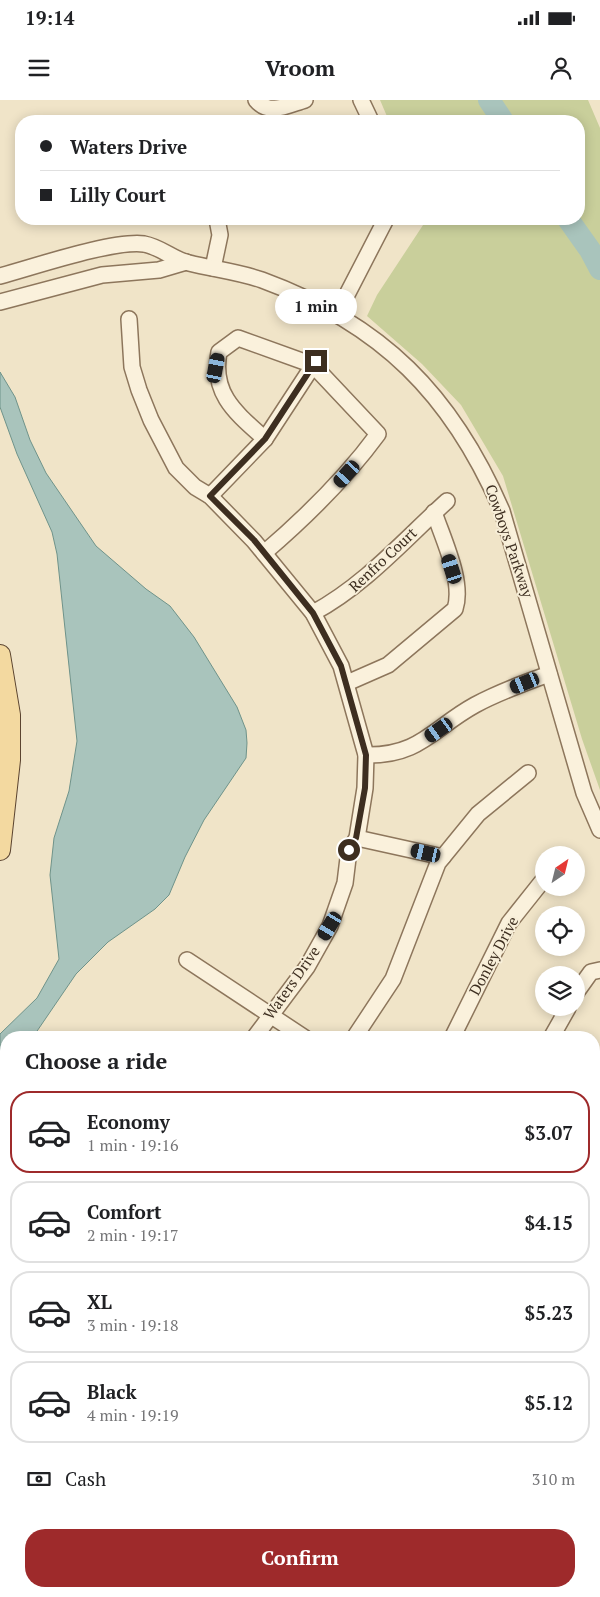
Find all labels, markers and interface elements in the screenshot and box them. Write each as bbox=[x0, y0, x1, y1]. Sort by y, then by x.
text: 19:14 bbox=[25, 5, 74, 30]
text: Vroom bbox=[265, 53, 335, 82]
icon: menu bbox=[25, 54, 53, 82]
icon: person bbox=[547, 54, 575, 82]
text: Waters Drive bbox=[70, 134, 187, 159]
text: Lilly Court bbox=[70, 182, 166, 207]
callout: 1 min bbox=[275, 288, 357, 324]
text: 1 min bbox=[294, 295, 338, 317]
route end bbox=[305, 350, 327, 372]
car bbox=[205, 352, 226, 384]
car bbox=[331, 458, 362, 490]
street label: Cowboys Parkway bbox=[481, 481, 539, 600]
street label: Renfro Court bbox=[344, 522, 421, 596]
car bbox=[440, 552, 463, 586]
car bbox=[508, 670, 541, 696]
car bbox=[422, 715, 455, 745]
route start bbox=[338, 839, 360, 861]
car bbox=[409, 842, 442, 864]
north arrow bbox=[535, 846, 585, 896]
map controls bbox=[535, 846, 585, 1016]
button: locate bbox=[535, 906, 585, 956]
car bbox=[315, 909, 344, 943]
street label: Donley Drive bbox=[464, 913, 522, 998]
street label: Waters Drive bbox=[258, 942, 324, 1023]
button: layers bbox=[535, 966, 585, 1016]
text: Choose a ride bbox=[25, 1046, 167, 1075]
text: Economy bbox=[87, 1109, 170, 1134]
icon: car bbox=[27, 1110, 72, 1155]
text: $3.07 bbox=[524, 1120, 573, 1145]
text: 1 min · 19:16 bbox=[87, 1134, 179, 1156]
text: Comfort bbox=[87, 1199, 162, 1224]
icon: car bbox=[27, 1200, 72, 1245]
text: $4.15 bbox=[524, 1210, 573, 1235]
text: 2 min · 19:17 bbox=[87, 1224, 179, 1246]
text: XL bbox=[87, 1289, 112, 1314]
icon: car bbox=[27, 1290, 72, 1335]
text: $5.23 bbox=[524, 1300, 573, 1325]
text: 3 min · 19:18 bbox=[87, 1314, 179, 1336]
text: Black bbox=[87, 1379, 137, 1404]
icon: car bbox=[27, 1380, 72, 1425]
text: $5.12 bbox=[524, 1390, 573, 1415]
text: 4 min · 19:19 bbox=[87, 1404, 179, 1426]
icon: cash bbox=[25, 1465, 53, 1493]
text: Cash bbox=[65, 1466, 106, 1491]
text: 310 m bbox=[532, 1468, 575, 1490]
button: Confirm bbox=[25, 1529, 575, 1587]

